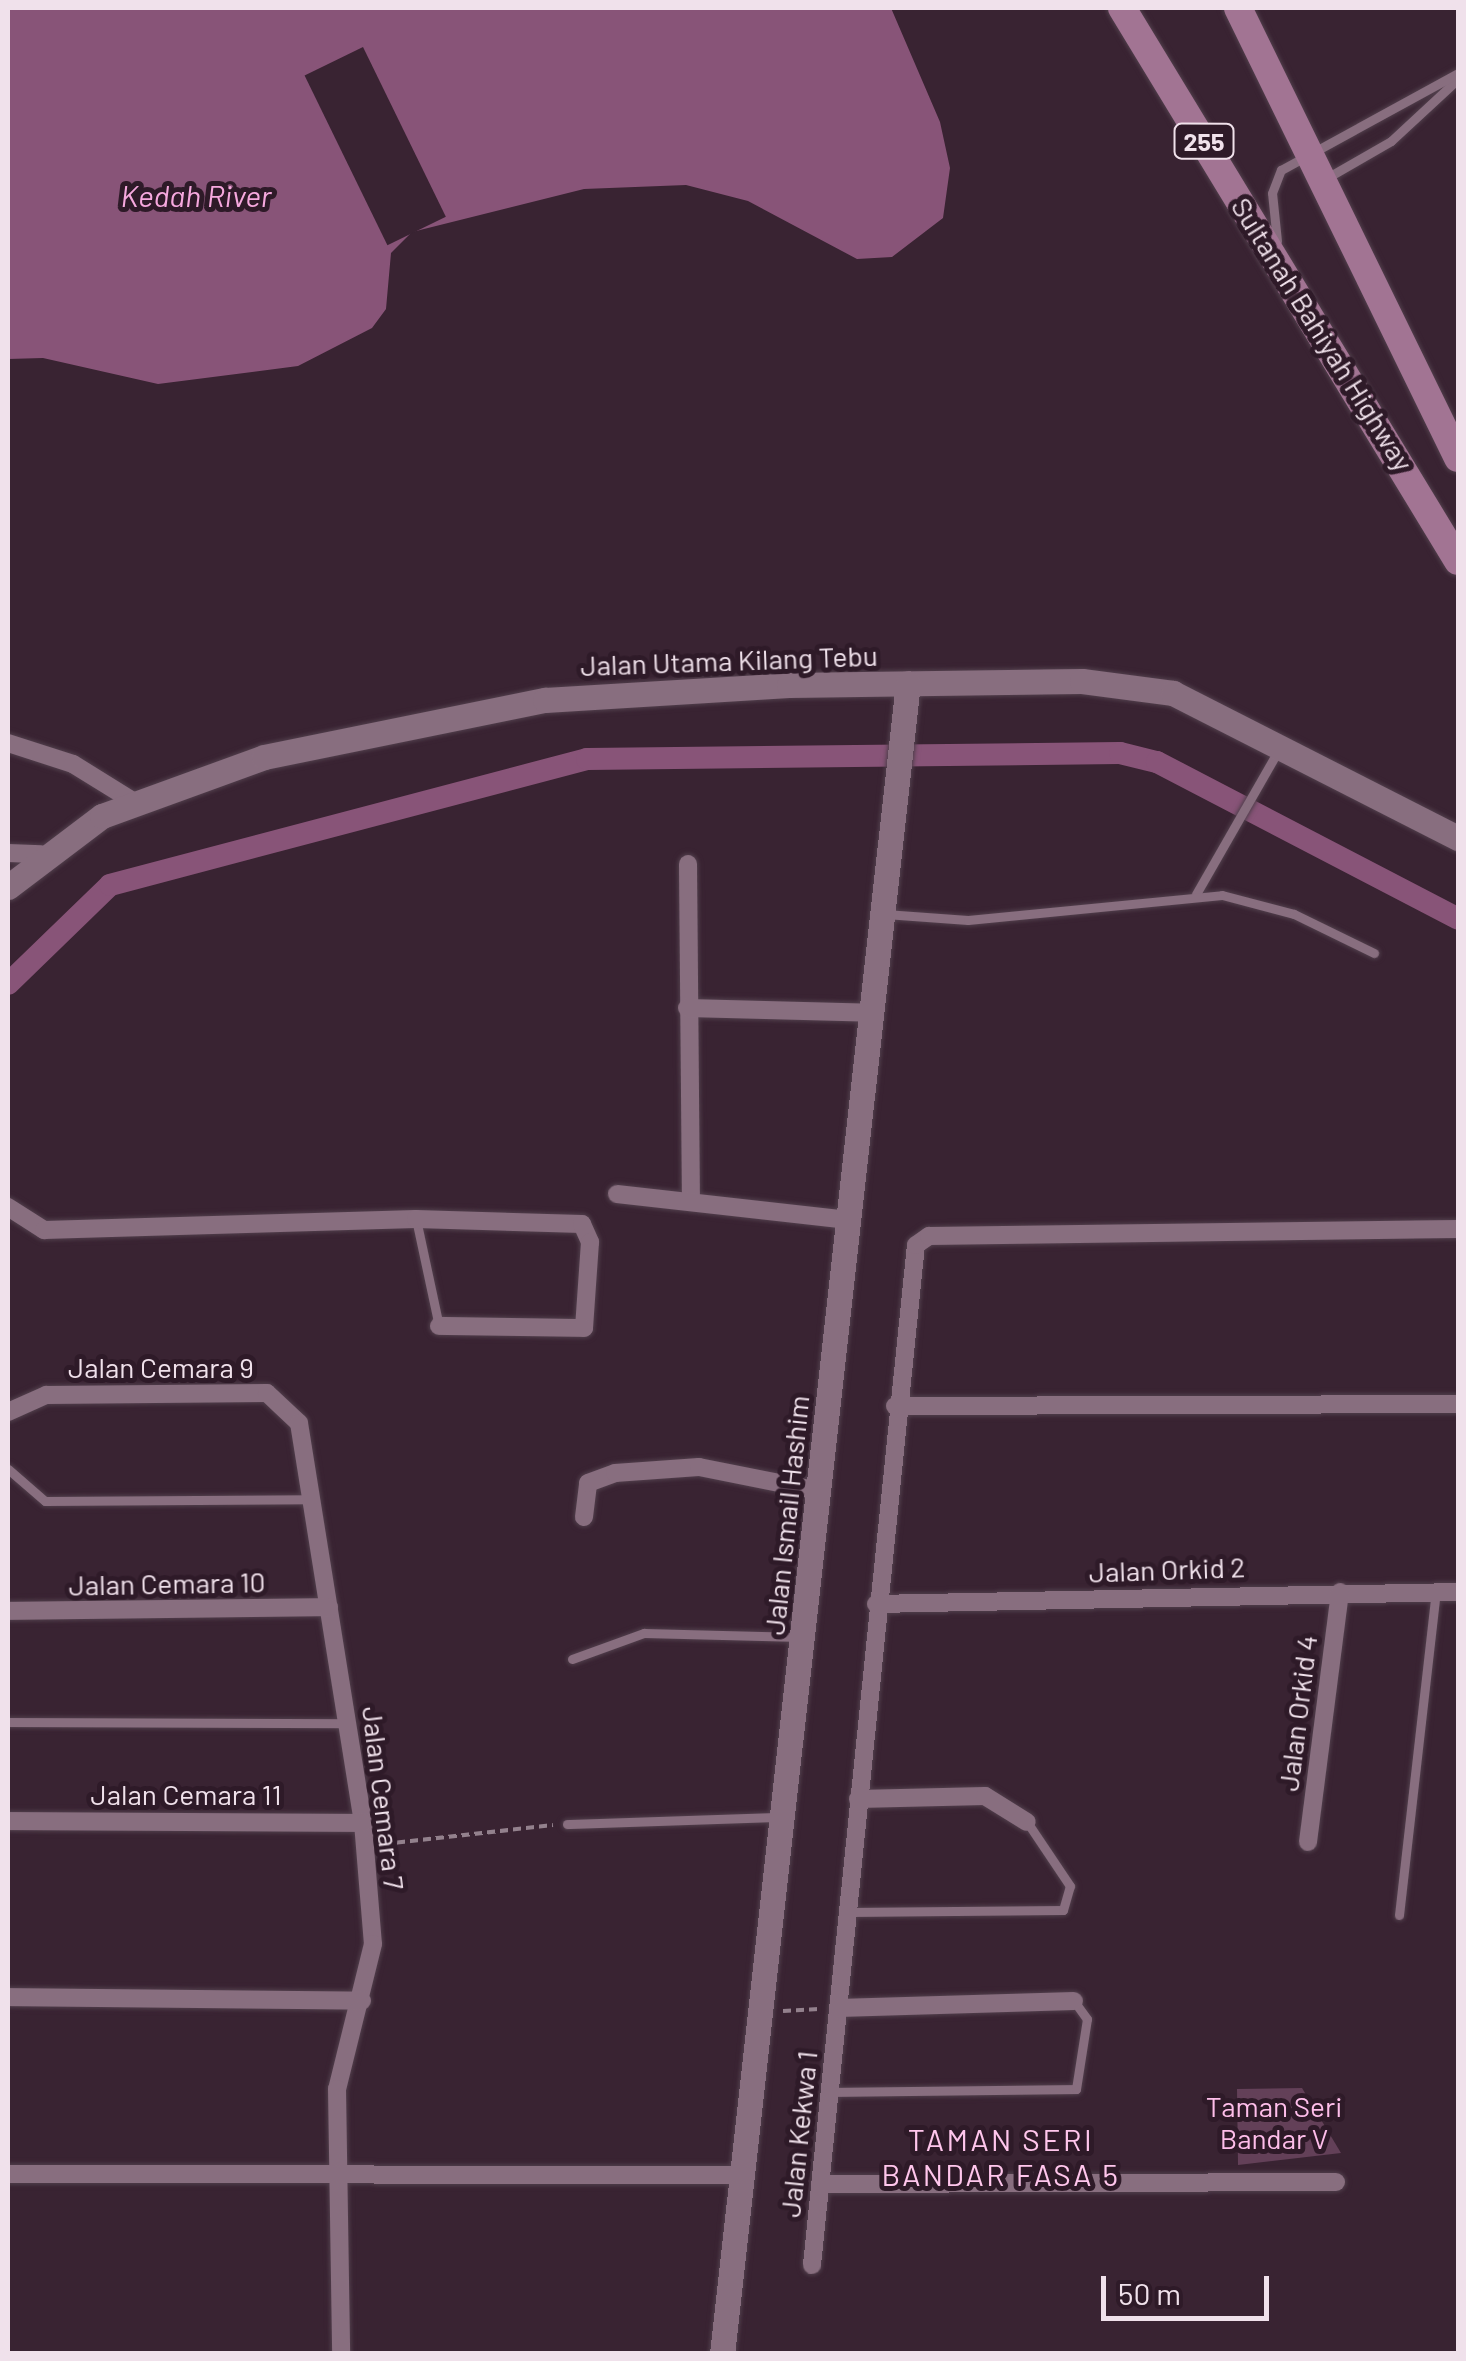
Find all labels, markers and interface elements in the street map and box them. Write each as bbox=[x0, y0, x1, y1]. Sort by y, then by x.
road number: 255 bbox=[1172, 121, 1236, 161]
water label: Kedah River bbox=[121, 177, 271, 213]
street label: Sultanah Bahiyah Highway bbox=[1225, 191, 1421, 477]
street label: Jalan Utama Kilang Tebu bbox=[580, 638, 878, 682]
street label: Jalan Cemara 9 bbox=[68, 1350, 254, 1384]
street label: Jalan Ismail Hashim bbox=[757, 1394, 815, 1636]
street label: Jalan Orkid 2 bbox=[1088, 1549, 1246, 1589]
street label: Jalan Cemara 10 bbox=[68, 1564, 266, 1602]
street label: Jalan Orkid 4 bbox=[1271, 1633, 1323, 1793]
street label: Jalan Cemara 7 bbox=[356, 1704, 412, 1892]
street label: Jalan Cemara 11 bbox=[91, 1777, 281, 1811]
street label: Jalan Kekwa 1 bbox=[773, 2049, 823, 2219]
park label: Taman Seri Bandar V bbox=[1206, 2089, 1342, 2155]
district label: TAMAN SERI BANDAR FASA 5 bbox=[882, 2121, 1120, 2192]
scale bar bbox=[1106, 2256, 1274, 2318]
text: 50 m bbox=[1118, 2275, 1181, 2311]

